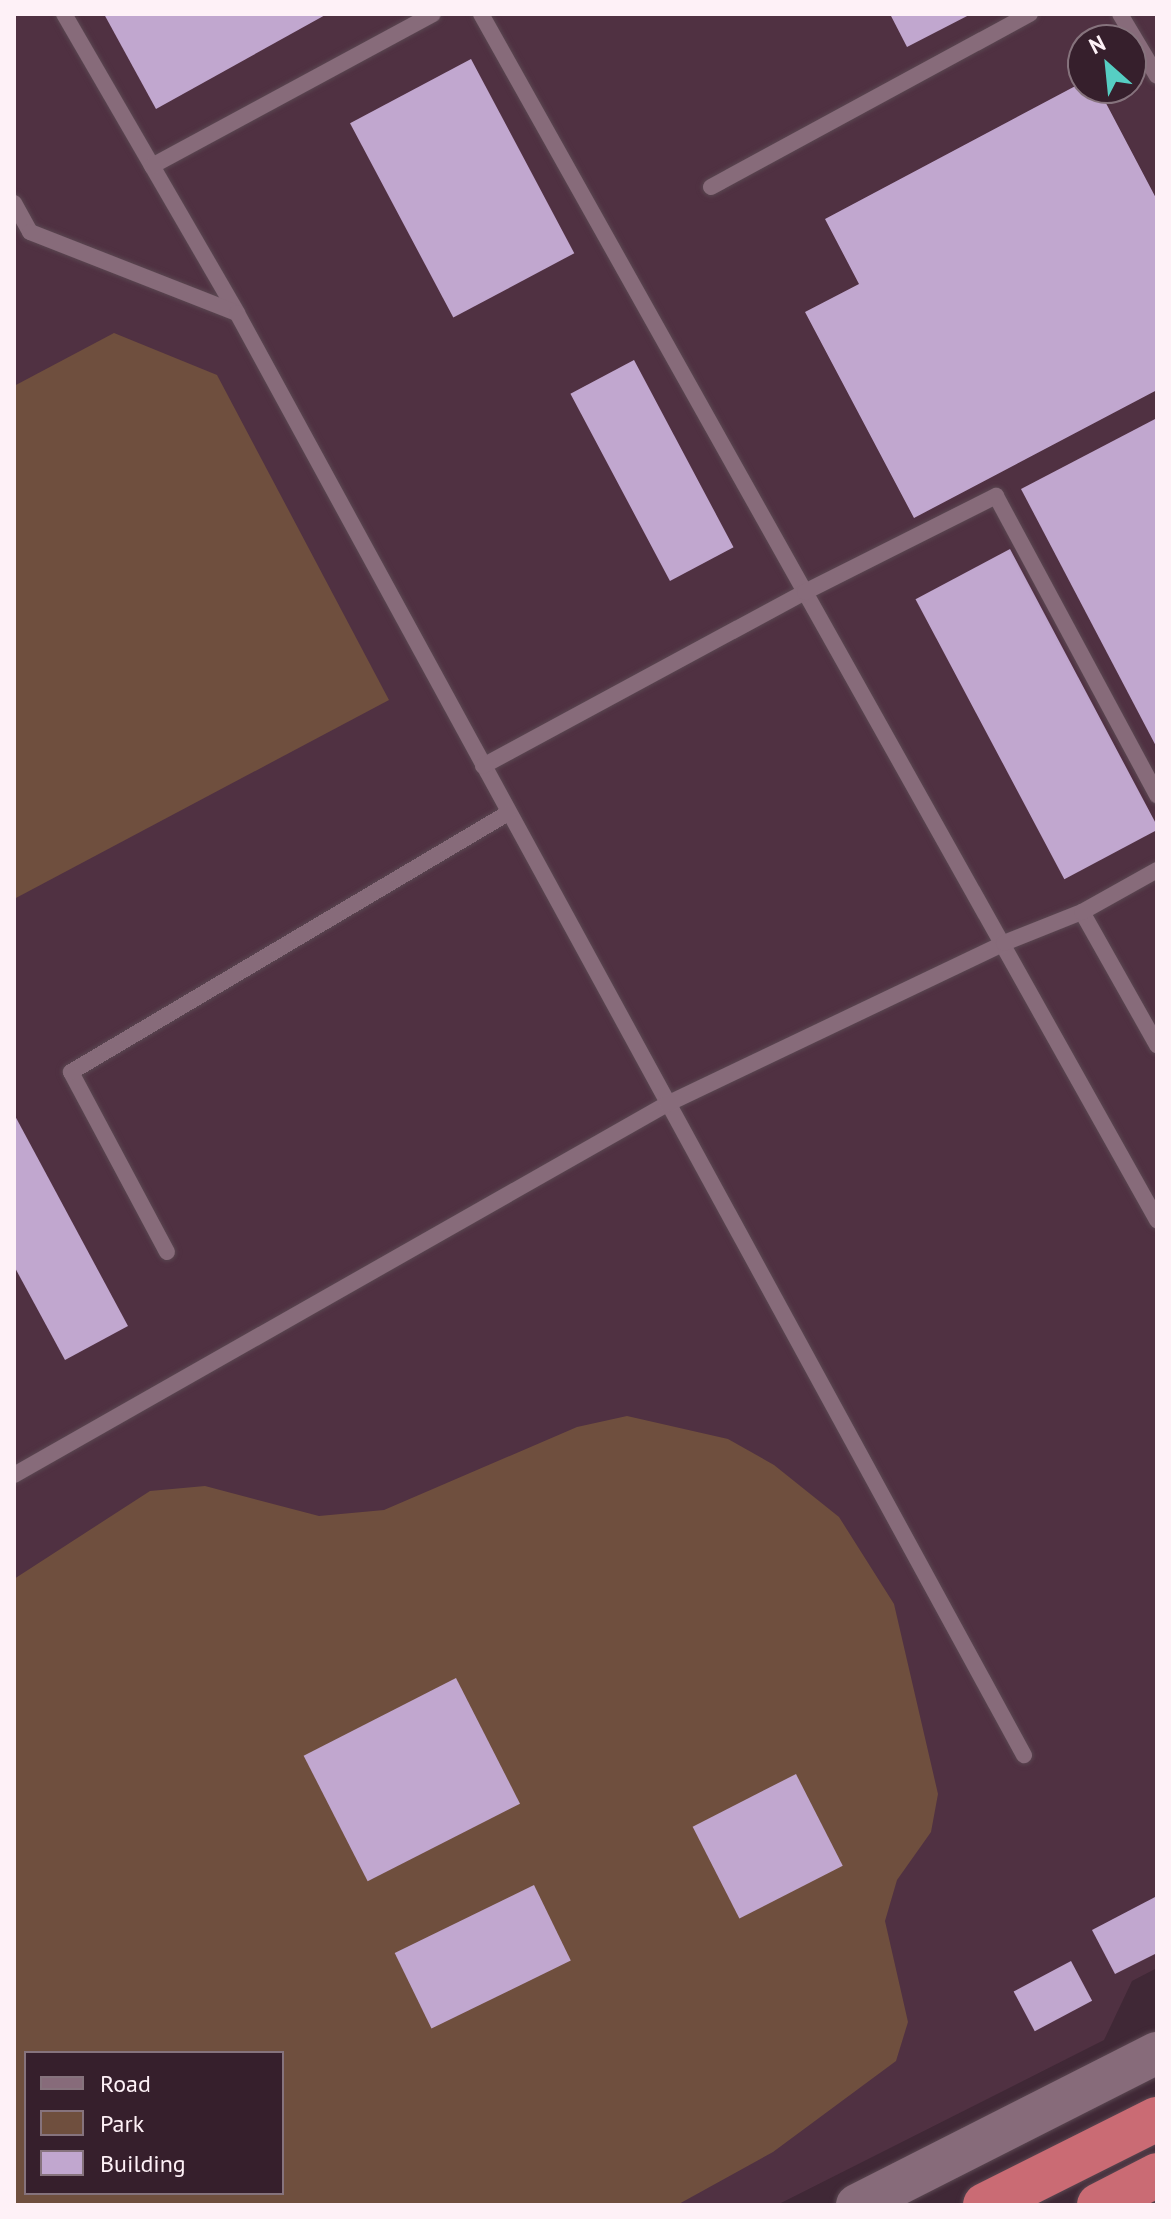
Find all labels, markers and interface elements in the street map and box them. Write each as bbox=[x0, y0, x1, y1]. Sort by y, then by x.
north arrow bbox=[1067, 24, 1147, 104]
text: N bbox=[1084, 29, 1110, 60]
legend bbox=[24, 2051, 284, 2195]
text: Road bbox=[100, 2068, 151, 2099]
text: Park bbox=[100, 2108, 144, 2139]
text: Building bbox=[100, 2148, 186, 2179]

